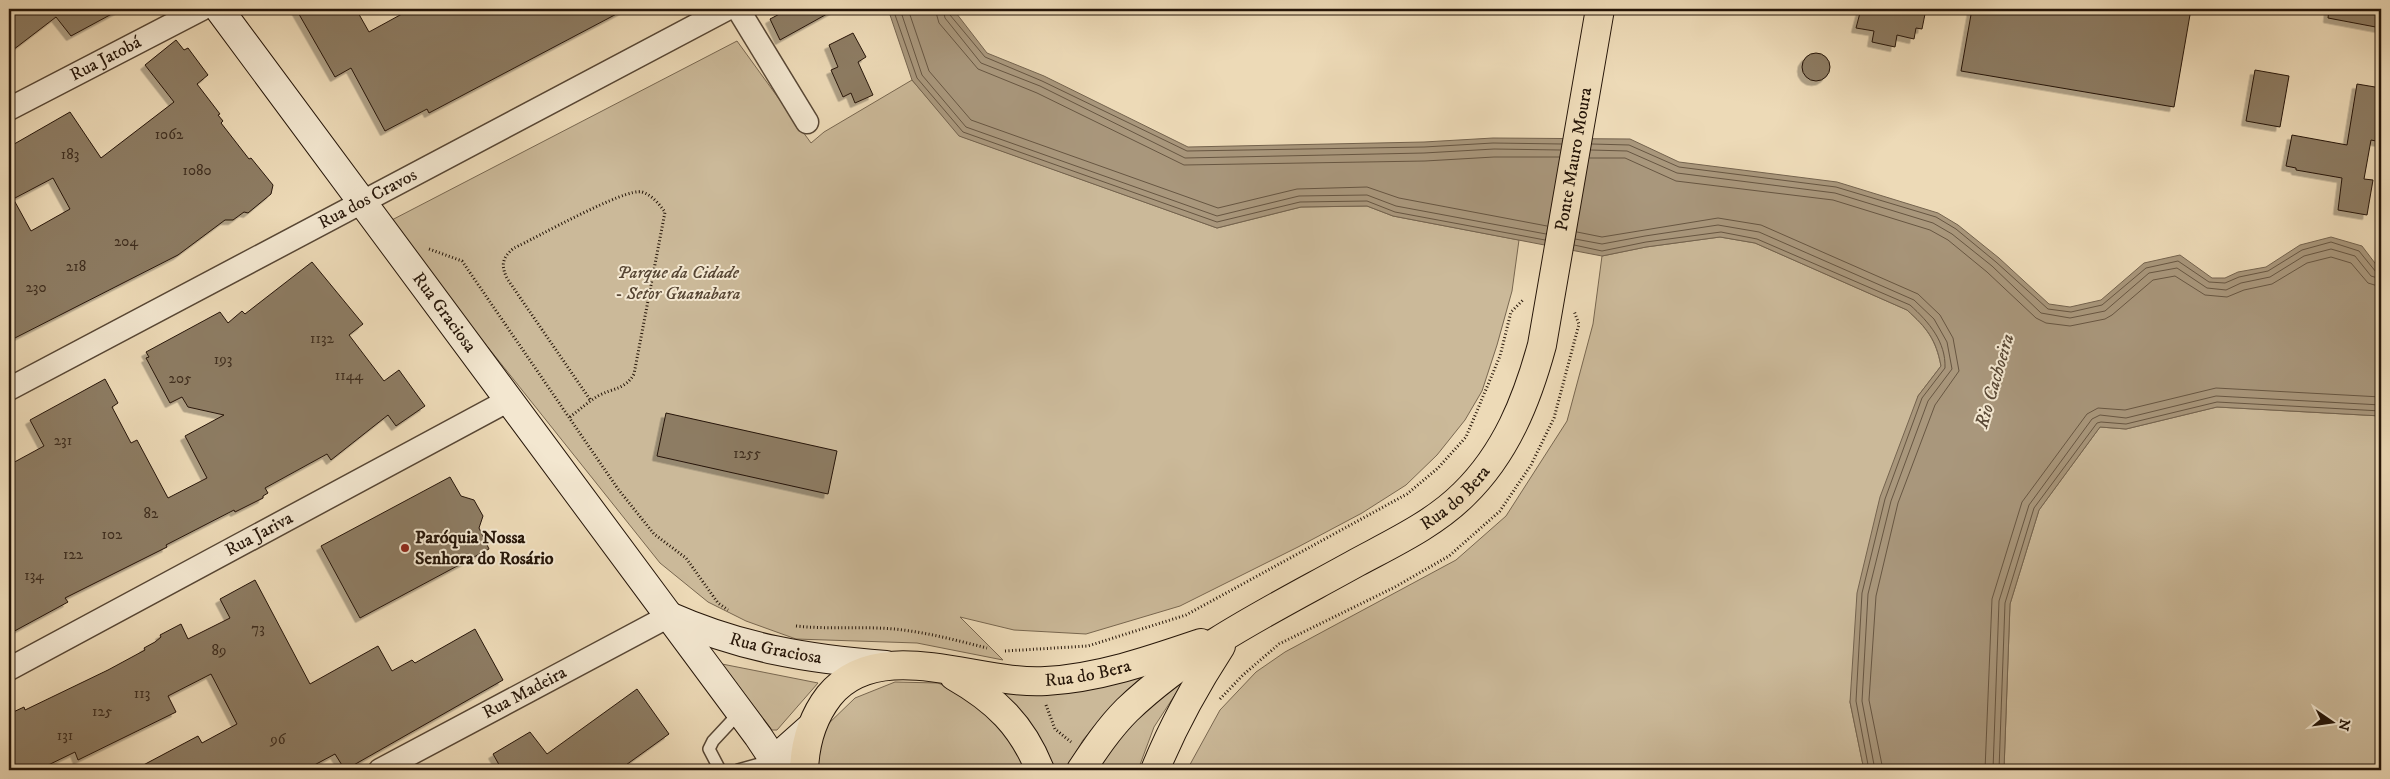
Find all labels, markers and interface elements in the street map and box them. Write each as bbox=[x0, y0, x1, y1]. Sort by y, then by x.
street label: Rua Jatobá bbox=[66, 31, 145, 86]
street label: Ponte Mauro Moura bbox=[1551, 85, 1597, 233]
house number: 1062 bbox=[155, 125, 184, 144]
house number: 183 bbox=[61, 145, 79, 164]
house number: 1080 bbox=[182, 161, 212, 180]
street label: Rua dos Cravos bbox=[315, 164, 421, 234]
house number: 204 bbox=[114, 232, 138, 251]
house number: 218 bbox=[66, 257, 86, 276]
park label: Parque da Cidade - Setor Guanabara bbox=[615, 262, 741, 305]
street label: Rua Graciosa bbox=[407, 268, 481, 357]
house number: 230 bbox=[25, 278, 47, 297]
house number: 1132 bbox=[310, 329, 335, 348]
water label: Rio Cachoeira bbox=[1970, 331, 2019, 432]
house number: 193 bbox=[214, 350, 232, 369]
house number: 1144 bbox=[335, 366, 364, 385]
house number: 205 bbox=[169, 369, 192, 388]
house number: 231 bbox=[54, 431, 72, 450]
house number: 1255 bbox=[733, 444, 761, 463]
street label: Rua do Bera bbox=[1416, 461, 1496, 536]
house number: 82 bbox=[144, 504, 159, 523]
street label: Rua Jariva bbox=[221, 507, 297, 562]
house number: 102 bbox=[102, 525, 123, 544]
place label: Paróquia Nossa Senhora do Rosário bbox=[415, 527, 554, 570]
marker: Paróquia Nossa Senhora do Rosário bbox=[399, 542, 411, 554]
house number: 122 bbox=[63, 545, 84, 564]
house number: 134 bbox=[24, 566, 44, 585]
house number: 73 bbox=[251, 619, 265, 638]
street label: Rua Graciosa bbox=[727, 628, 824, 669]
house number: 89 bbox=[212, 641, 227, 660]
street label: Rua do Bera bbox=[1044, 655, 1134, 692]
street label: Rua Madeira bbox=[479, 661, 571, 724]
house number: 113 bbox=[134, 684, 150, 703]
north arrow bbox=[2308, 696, 2358, 746]
house number: 125 bbox=[92, 702, 113, 721]
text: N bbox=[2334, 717, 2354, 733]
house number: 131 bbox=[57, 726, 73, 745]
house number: 96 bbox=[269, 730, 287, 749]

